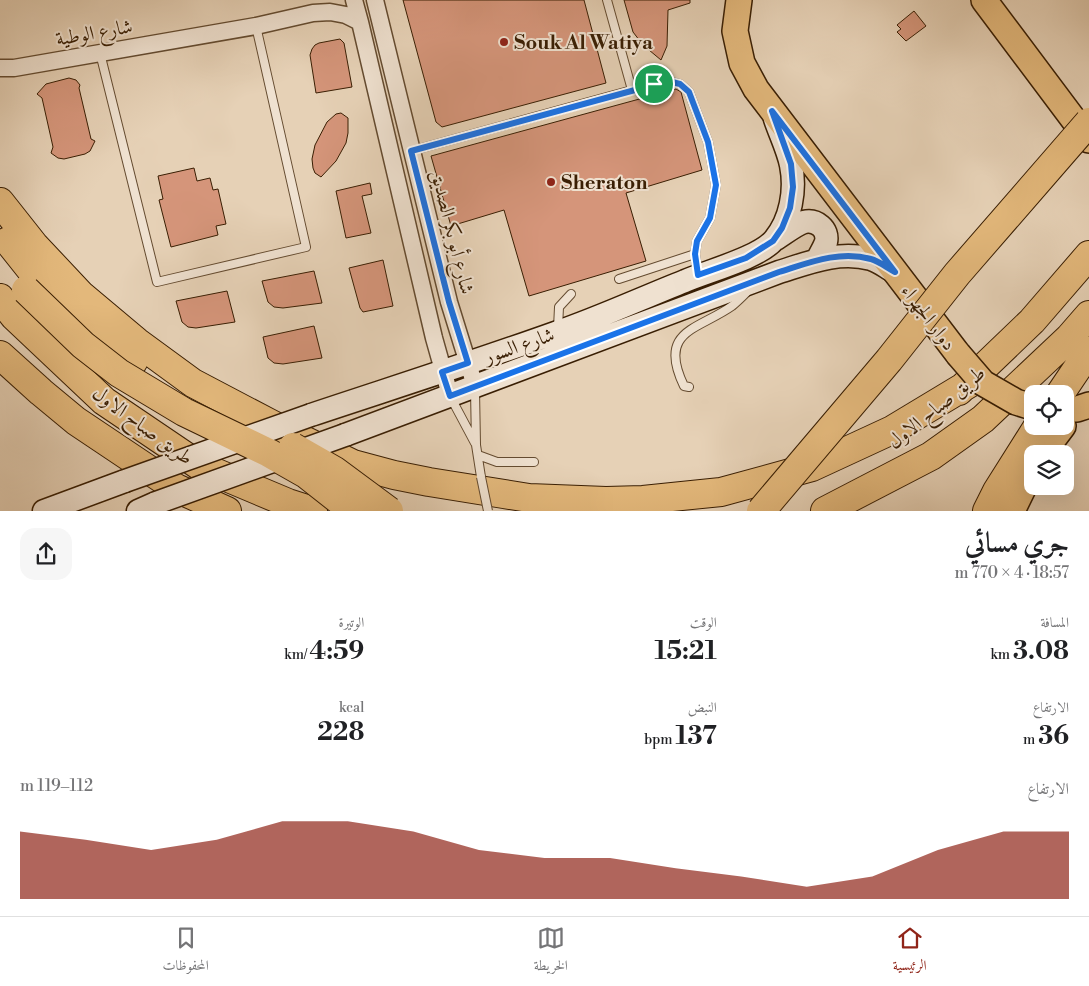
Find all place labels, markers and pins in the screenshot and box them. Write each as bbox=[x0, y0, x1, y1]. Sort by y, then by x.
place label: Souk Al Watiya bbox=[514, 31, 653, 56]
marker: Souk Al Watiya bbox=[498, 36, 510, 48]
pin bbox=[633, 63, 675, 105]
place label: Sheraton bbox=[561, 171, 648, 196]
marker: Sheraton bbox=[545, 176, 557, 188]

